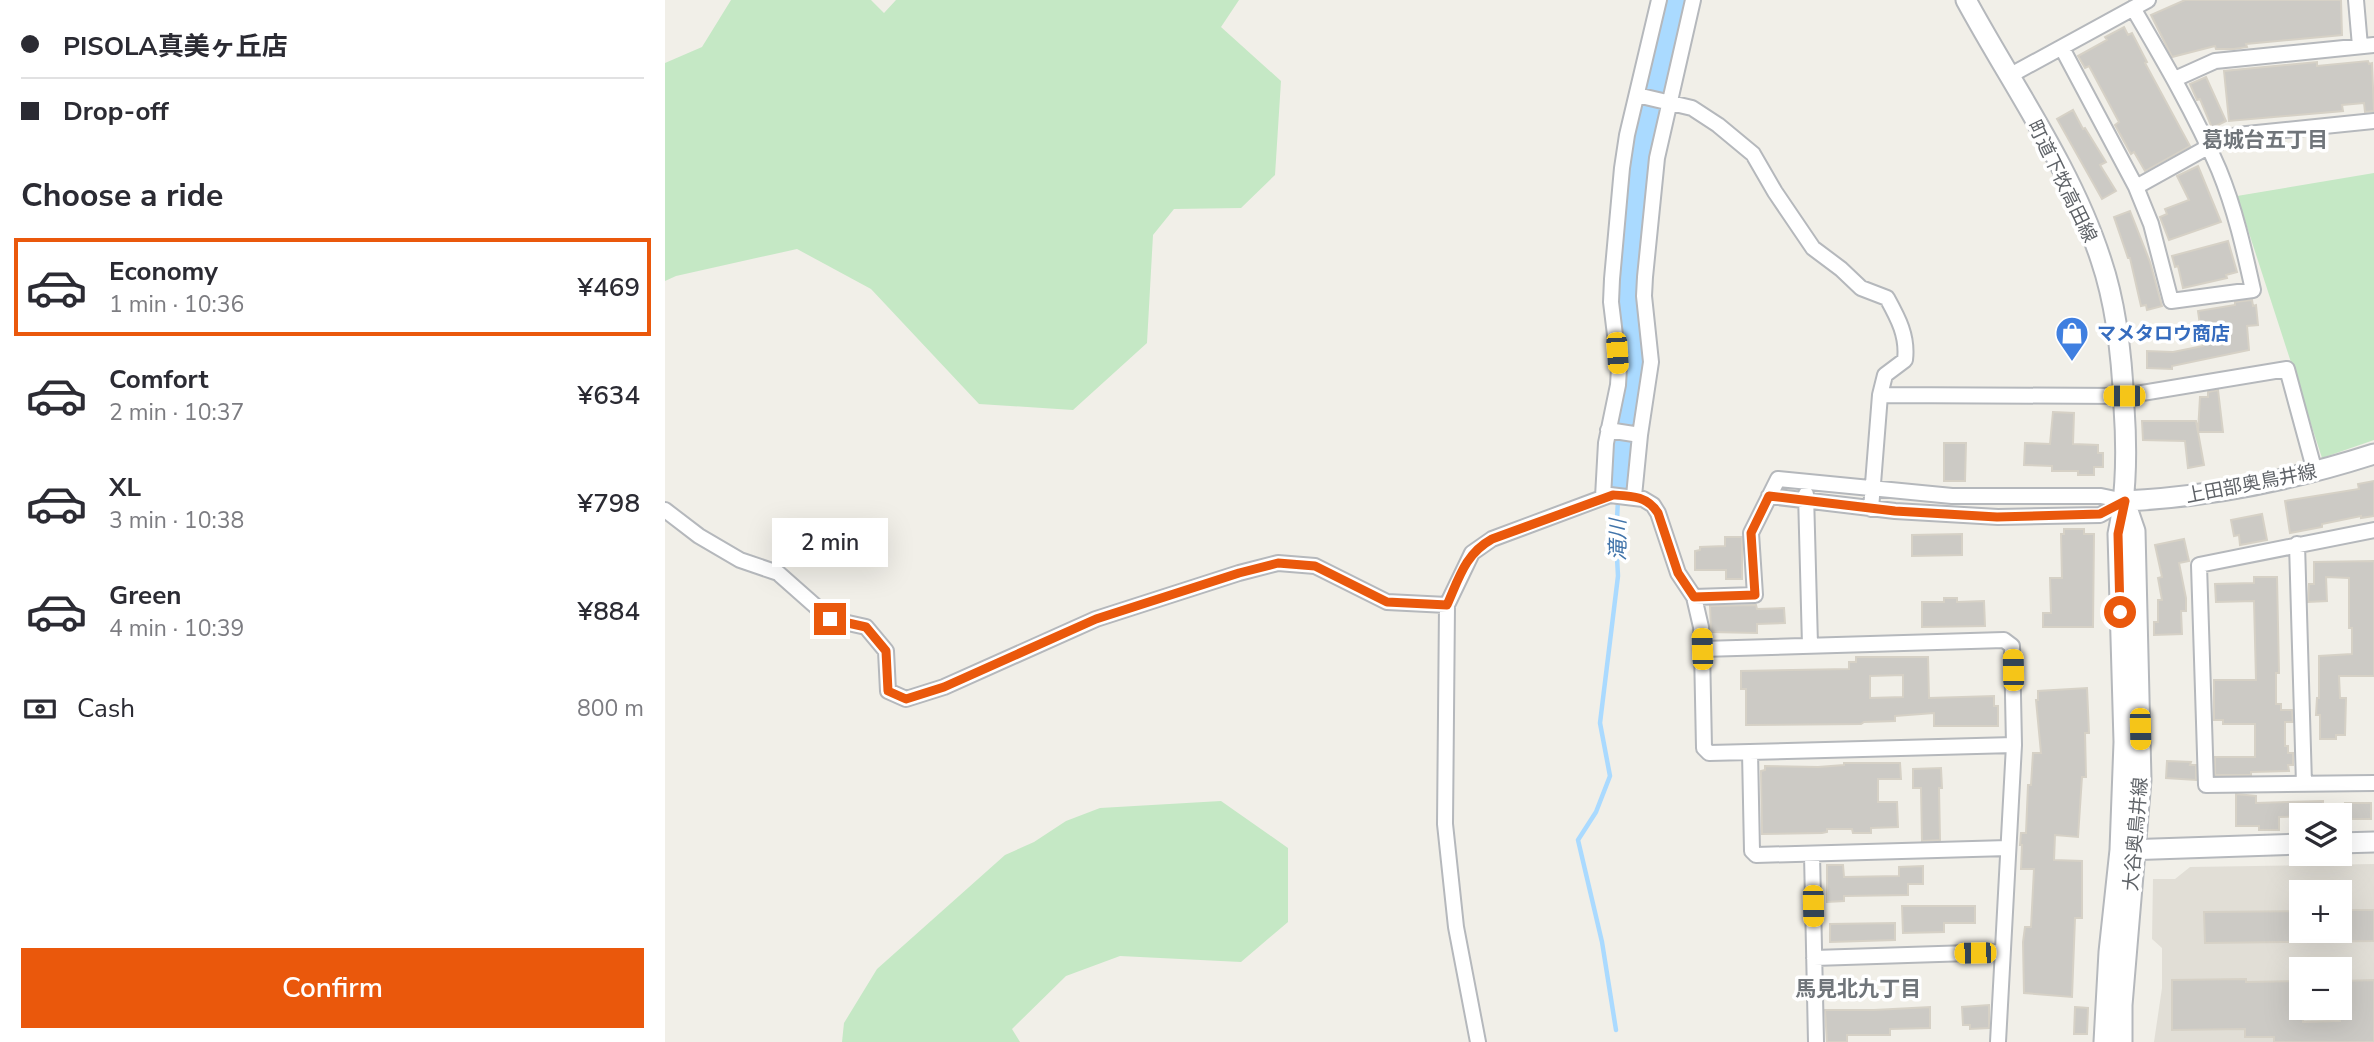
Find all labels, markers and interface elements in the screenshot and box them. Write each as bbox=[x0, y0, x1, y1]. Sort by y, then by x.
text: PISOLA真美ヶ丘店 bbox=[63, 29, 288, 64]
text: Drop-off bbox=[63, 94, 169, 129]
street label: 町道下牧高田線 bbox=[2021, 116, 2103, 247]
district label: 葛城台五丁目 bbox=[2202, 126, 2328, 154]
text: Choose a ride bbox=[21, 174, 223, 217]
text: Economy bbox=[109, 254, 218, 289]
icon: car bbox=[25, 256, 88, 319]
text: ¥469 bbox=[578, 270, 640, 305]
text: 1 min · 10:36 bbox=[109, 289, 244, 320]
shop icon: マメタロウ商店 bbox=[2053, 314, 2091, 363]
place label: マメタロウ商店 bbox=[2097, 321, 2230, 347]
car bbox=[1606, 331, 1629, 375]
text: Comfort bbox=[109, 362, 209, 397]
icon: car bbox=[25, 364, 88, 427]
text: ¥634 bbox=[578, 378, 640, 413]
car bbox=[2104, 386, 2146, 407]
text: 2 min · 10:37 bbox=[109, 397, 244, 428]
street label: 上田部奥鳥井線 bbox=[2183, 459, 2319, 509]
text: XL bbox=[109, 470, 141, 505]
icon: car bbox=[25, 472, 88, 535]
text: ¥798 bbox=[578, 486, 640, 521]
text: 3 min · 10:38 bbox=[109, 505, 244, 536]
water label: 滝川 bbox=[1604, 517, 1632, 561]
callout: 2 min bbox=[772, 518, 888, 566]
text: 2 min bbox=[801, 527, 859, 558]
text: Green bbox=[109, 578, 182, 613]
icon: car bbox=[25, 580, 88, 643]
text: ¥884 bbox=[578, 594, 640, 629]
route start bbox=[2104, 596, 2136, 628]
route end bbox=[814, 603, 846, 635]
text: 4 min · 10:39 bbox=[109, 613, 244, 644]
car bbox=[1691, 628, 1714, 670]
car bbox=[2003, 649, 2024, 691]
icon: cash bbox=[21, 690, 59, 728]
text: Cash bbox=[77, 691, 135, 726]
text: 800 m bbox=[577, 693, 644, 724]
car bbox=[2130, 708, 2151, 750]
street label: 大谷奥鳥井線 bbox=[2118, 776, 2154, 892]
map controls bbox=[2289, 803, 2352, 1020]
button: layers bbox=[2289, 803, 2352, 866]
button: + bbox=[2289, 880, 2352, 943]
car bbox=[1803, 885, 1824, 927]
car bbox=[1954, 942, 1997, 964]
button: Confirm bbox=[21, 948, 644, 1028]
button: − bbox=[2289, 957, 2352, 1020]
district label: 馬見北九丁目 bbox=[1795, 975, 1921, 1003]

